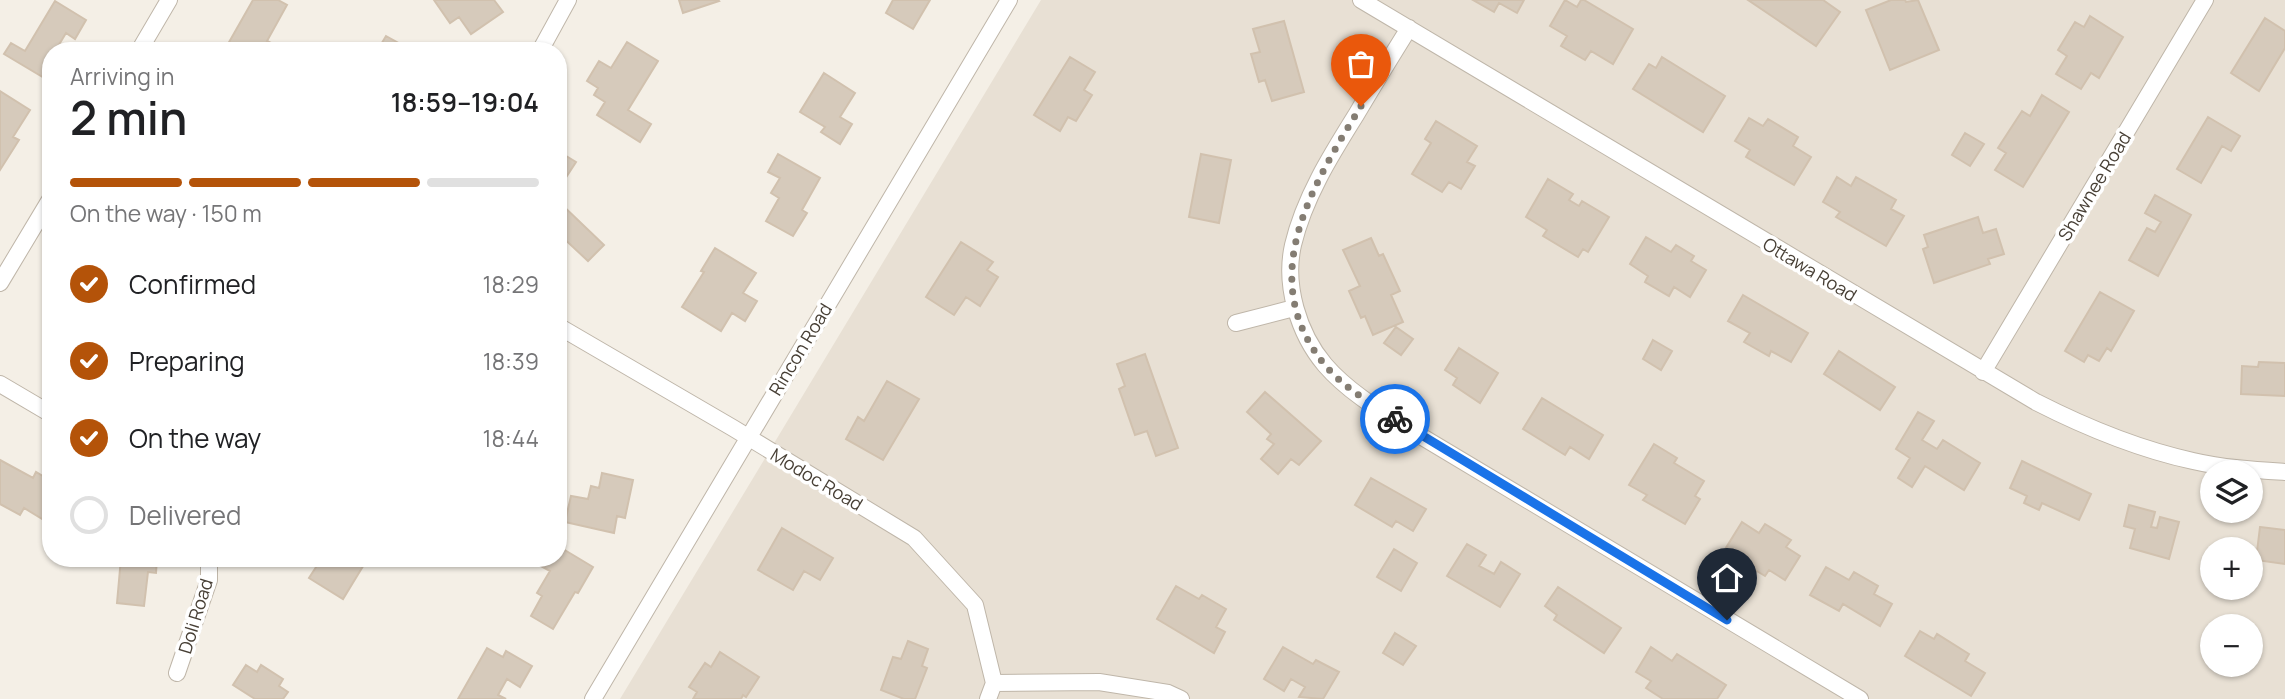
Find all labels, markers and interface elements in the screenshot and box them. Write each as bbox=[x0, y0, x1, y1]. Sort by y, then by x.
pin bbox=[1331, 34, 1391, 106]
icon: bag bbox=[1342, 45, 1380, 83]
text: Arriving in bbox=[70, 60, 175, 92]
text: 18:59–19:04 bbox=[391, 84, 539, 120]
text: 2 min bbox=[70, 86, 187, 149]
street label: Shawnee Road bbox=[2052, 127, 2136, 245]
text: On the way · 150 m bbox=[70, 197, 262, 229]
street label: Ottawa Road bbox=[1759, 232, 1861, 306]
icon: check bbox=[70, 265, 108, 303]
text: Confirmed bbox=[129, 266, 256, 302]
text: 18:29 bbox=[482, 268, 539, 300]
street label: Rincon Road bbox=[763, 298, 837, 400]
icon: check bbox=[70, 342, 108, 380]
text: Preparing bbox=[129, 343, 245, 379]
text: 18:39 bbox=[483, 345, 539, 377]
courier bbox=[1360, 384, 1430, 454]
icon: bike bbox=[1376, 400, 1414, 438]
icon: check bbox=[70, 419, 108, 457]
text: On the way bbox=[129, 420, 261, 456]
text: 18:44 bbox=[482, 422, 539, 454]
street label: Modoc Road bbox=[767, 442, 867, 516]
map controls bbox=[2200, 460, 2263, 677]
button: layers bbox=[2200, 460, 2263, 523]
text: Delivered bbox=[129, 497, 241, 533]
button: + bbox=[2200, 537, 2263, 600]
pin bbox=[1697, 548, 1757, 620]
icon: home bbox=[1708, 559, 1746, 597]
street label: Doli Road bbox=[172, 575, 218, 657]
button: − bbox=[2200, 614, 2263, 677]

